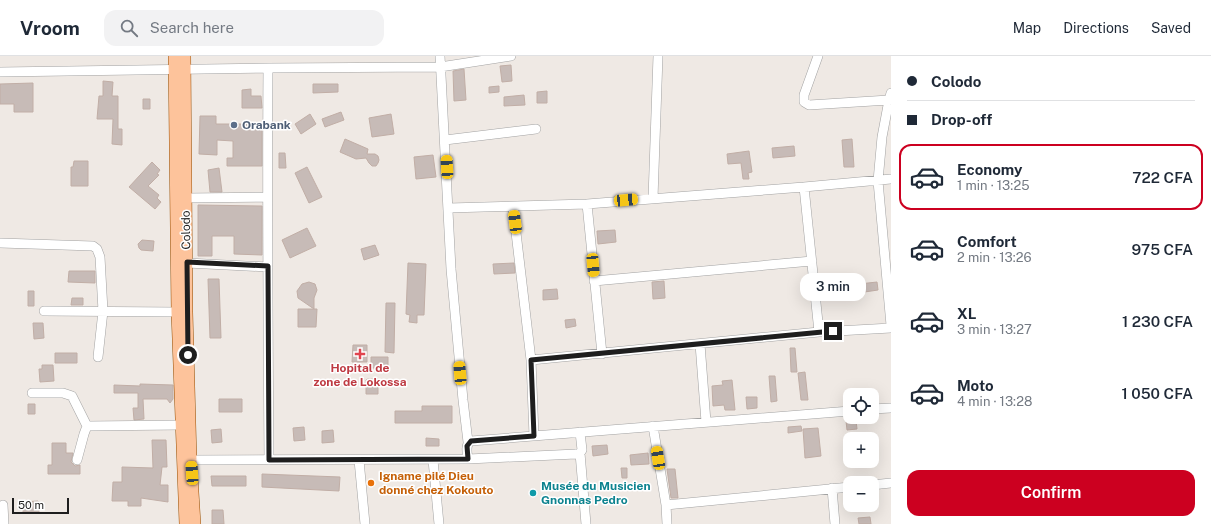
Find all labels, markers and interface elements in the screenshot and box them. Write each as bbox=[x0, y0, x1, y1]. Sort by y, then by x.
search box bbox=[104, 10, 384, 46]
text: Vroom bbox=[20, 17, 80, 39]
icon: search bbox=[118, 17, 140, 39]
text: Search here bbox=[150, 19, 234, 36]
text: Map bbox=[1013, 20, 1041, 36]
text: Directions bbox=[1063, 20, 1129, 36]
text: Saved bbox=[1151, 20, 1191, 36]
text: Colodo bbox=[931, 73, 981, 90]
text: Drop-off bbox=[931, 111, 992, 128]
place label: Orabank bbox=[242, 118, 291, 132]
marker: Orabank bbox=[229, 120, 239, 130]
car bbox=[440, 155, 454, 179]
icon: car bbox=[909, 159, 945, 195]
text: Economy bbox=[957, 161, 1022, 178]
text: 722 CFA bbox=[1132, 169, 1193, 186]
text: 1 min · 13:25 bbox=[957, 178, 1029, 193]
car bbox=[614, 193, 638, 207]
car bbox=[508, 209, 522, 235]
street label: Colodo bbox=[179, 210, 193, 250]
icon: car bbox=[909, 231, 945, 267]
text: Comfort bbox=[957, 233, 1017, 250]
text: 975 CFA bbox=[1132, 241, 1193, 258]
text: 2 min · 13:26 bbox=[957, 250, 1032, 265]
car bbox=[586, 253, 600, 277]
callout: 3 min bbox=[800, 273, 866, 301]
text: 3 min bbox=[816, 279, 850, 294]
icon: car bbox=[909, 303, 945, 339]
text: XL bbox=[957, 305, 976, 322]
text: 1 230 CFA bbox=[1122, 313, 1193, 330]
route end bbox=[824, 322, 842, 340]
text: 3 min · 13:27 bbox=[957, 322, 1032, 337]
route start bbox=[179, 346, 197, 364]
marker: Hopital de zone de Lokossa bbox=[354, 348, 366, 360]
place label: Hopital de zone de Lokossa bbox=[314, 361, 407, 389]
car bbox=[453, 361, 467, 385]
icon: car bbox=[909, 375, 945, 411]
text: Moto bbox=[957, 377, 994, 394]
text: 1 050 CFA bbox=[1122, 385, 1193, 402]
map controls bbox=[843, 388, 879, 512]
button: locate bbox=[843, 388, 879, 424]
text: 4 min · 13:28 bbox=[957, 394, 1032, 409]
button: + bbox=[843, 432, 879, 468]
car bbox=[650, 445, 666, 471]
car bbox=[185, 461, 199, 485]
place label: Igname pilé Dieu donné chez Kokouto bbox=[379, 469, 494, 497]
button: Confirm bbox=[907, 470, 1195, 516]
button: − bbox=[843, 476, 879, 512]
marker: Igname pilé Dieu donné chez Kokouto bbox=[366, 478, 376, 488]
place label: Musée du Musicien Gnonnas Pedro bbox=[541, 479, 651, 507]
marker: Musée du Musicien Gnonnas Pedro bbox=[528, 488, 538, 498]
scale bar bbox=[12, 496, 69, 515]
text: 50 m bbox=[18, 499, 44, 511]

